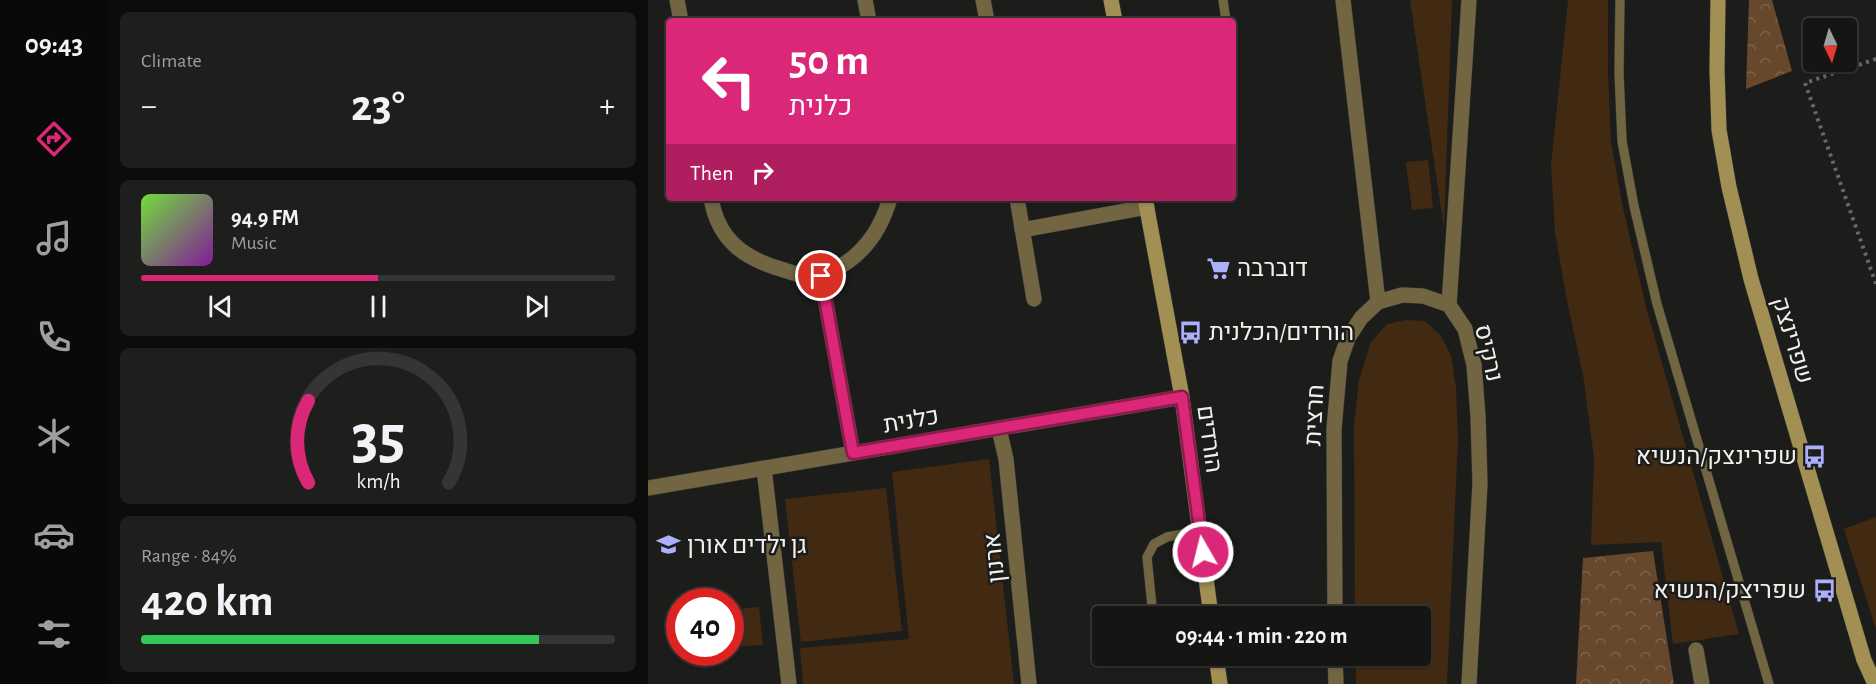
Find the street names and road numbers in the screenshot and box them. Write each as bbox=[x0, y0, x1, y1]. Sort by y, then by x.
street label: שפרינצק bbox=[1767, 294, 1817, 387]
street label: נרקיס bbox=[1470, 322, 1506, 384]
street label: חרצית bbox=[1301, 384, 1329, 446]
street label: כלנית bbox=[881, 404, 941, 438]
street label: הורדים bbox=[1192, 404, 1226, 474]
street label: ארנון bbox=[980, 532, 1010, 584]

